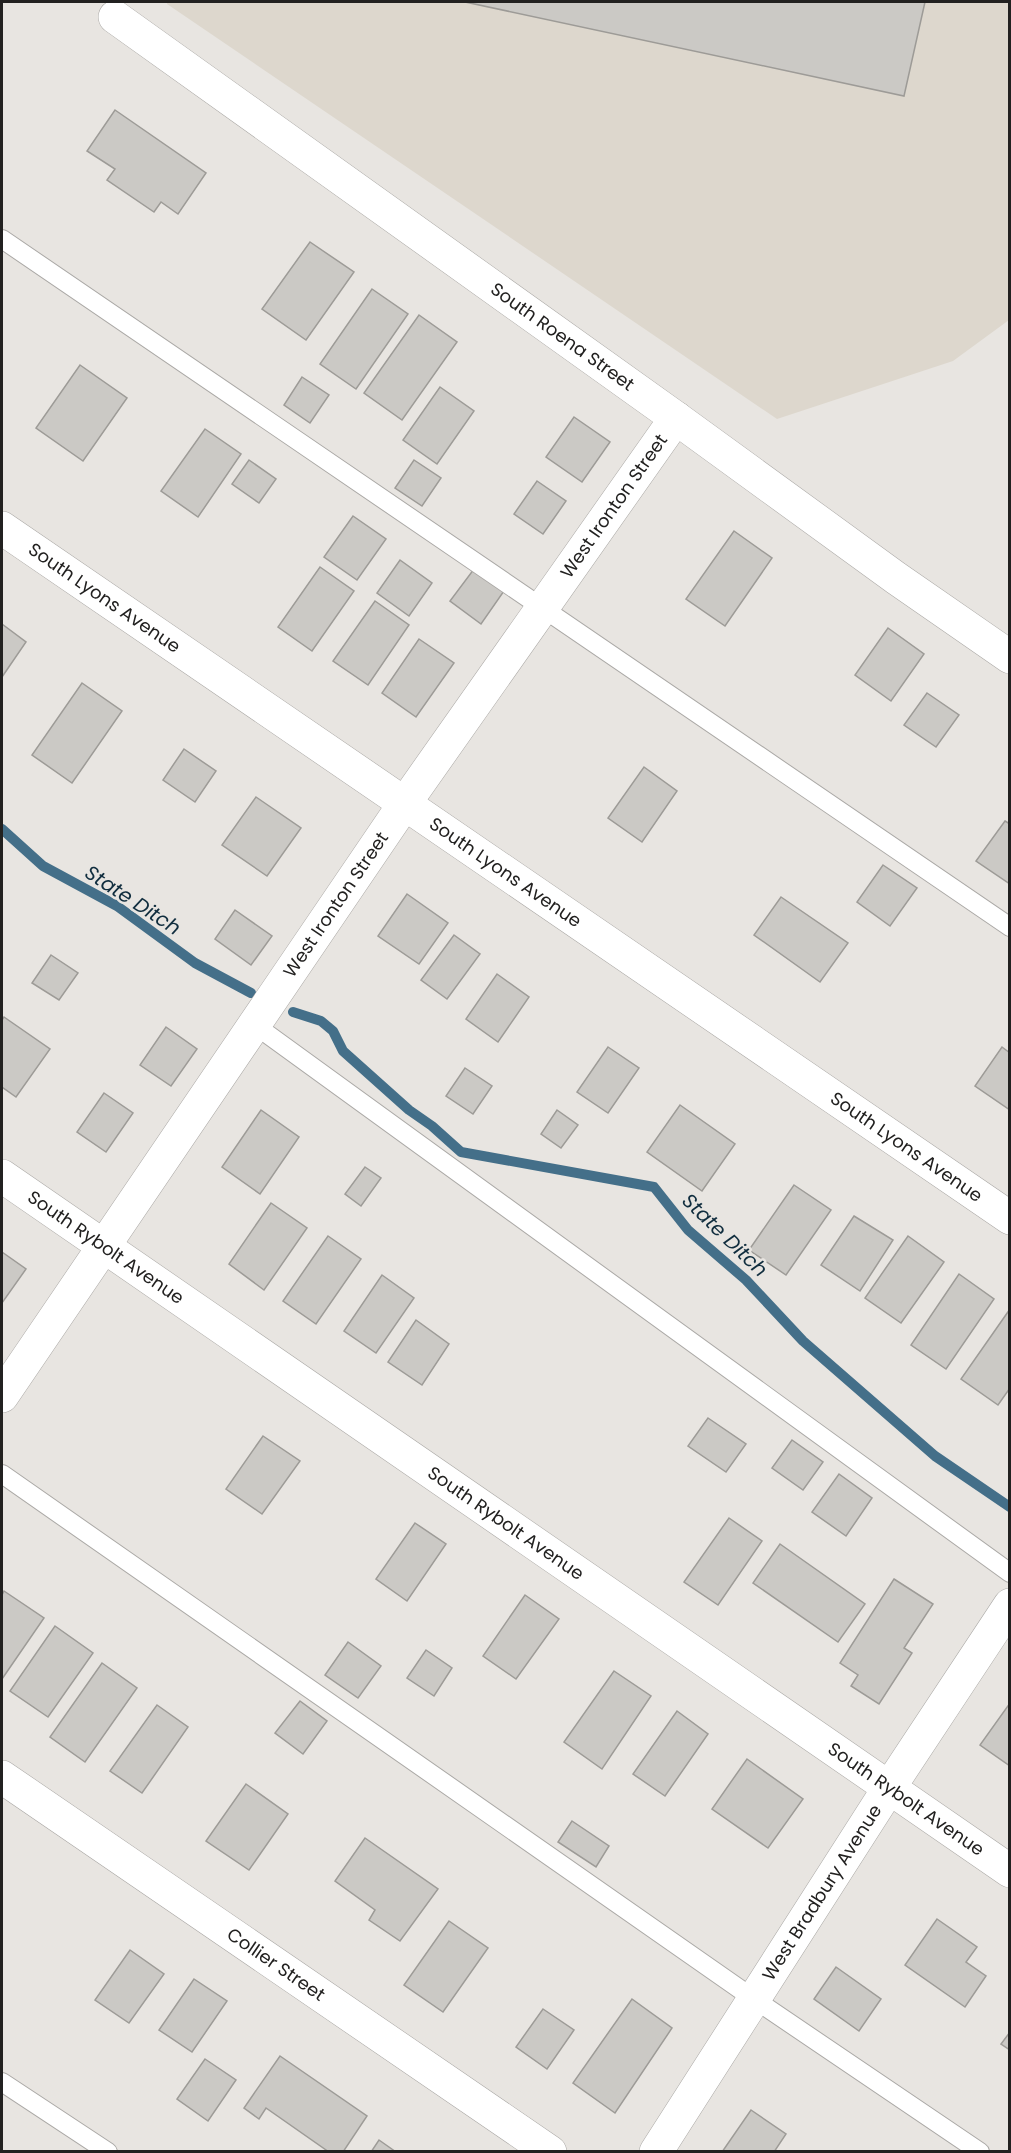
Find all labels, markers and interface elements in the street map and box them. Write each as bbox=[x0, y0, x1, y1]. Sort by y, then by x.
street label: South Roena Street bbox=[486, 276, 640, 396]
street label: West Ironton Street bbox=[554, 429, 673, 583]
street label: South Lyons Avenue bbox=[24, 537, 186, 659]
street label: South Lyons Avenue bbox=[425, 811, 587, 933]
street label: West Ironton Street bbox=[277, 827, 394, 982]
water label: State Ditch bbox=[80, 858, 186, 942]
street label: South Lyons Avenue bbox=[826, 1086, 988, 1208]
street label: South Rybolt Avenue bbox=[23, 1184, 189, 1310]
water label: State Ditch bbox=[676, 1187, 774, 1283]
street label: South Rybolt Avenue bbox=[423, 1460, 589, 1586]
street label: South Rybolt Avenue bbox=[823, 1736, 989, 1862]
street label: West Bradbury Avenue bbox=[756, 1799, 887, 1985]
street label: Collier Street bbox=[222, 1922, 330, 2007]

